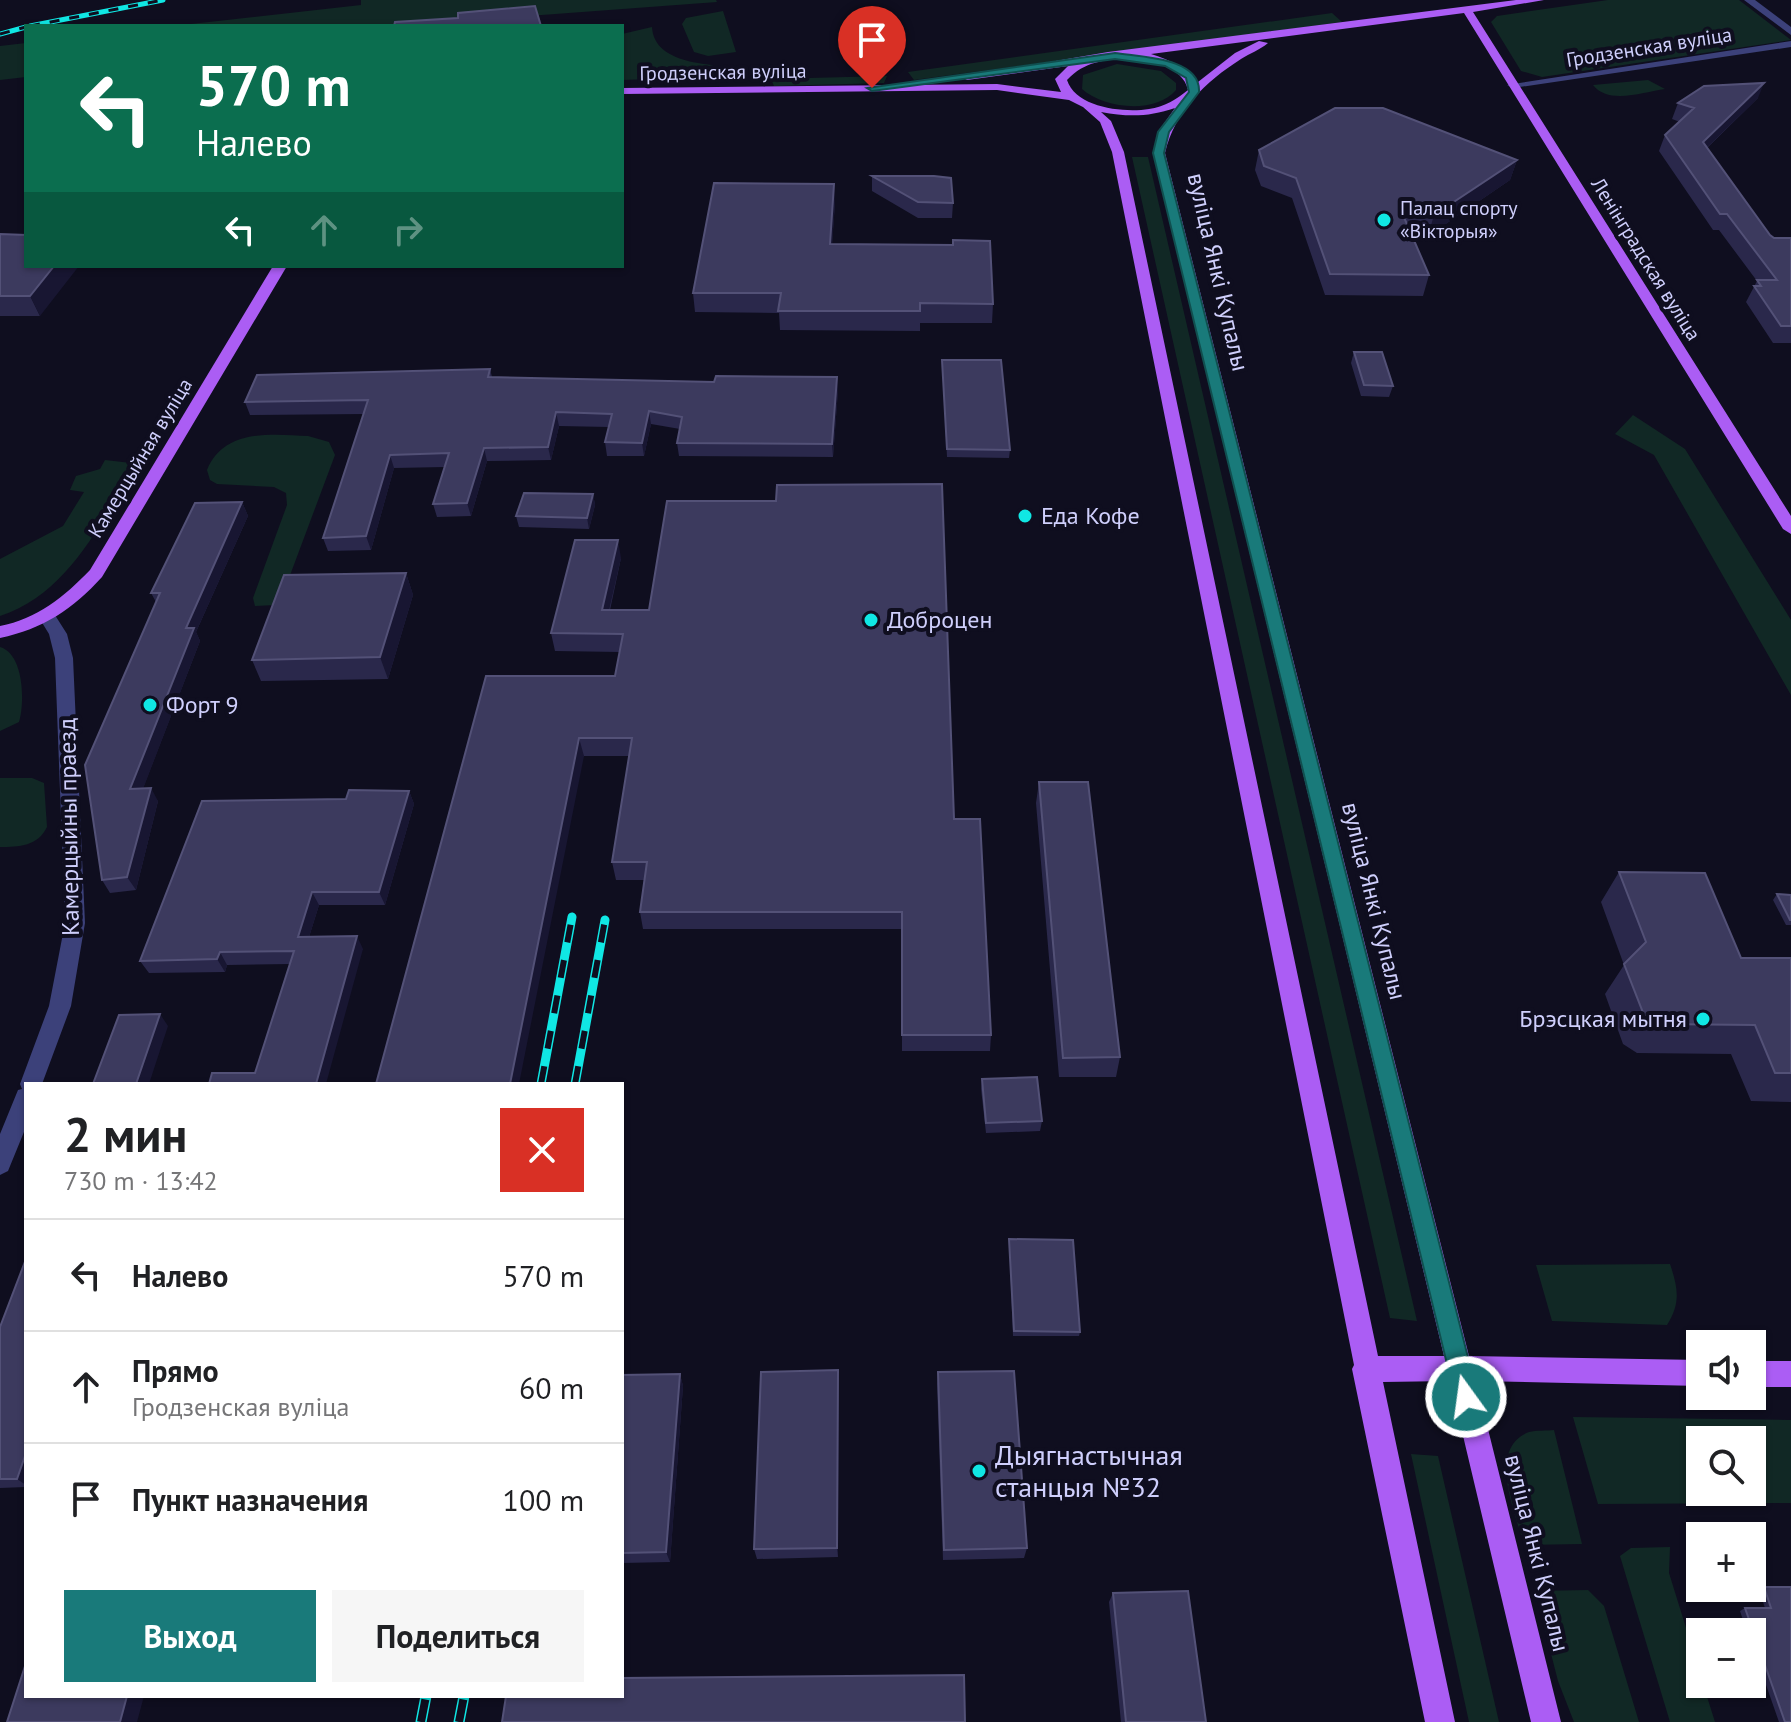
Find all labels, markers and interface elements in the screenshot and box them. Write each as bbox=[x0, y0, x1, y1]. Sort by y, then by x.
pin bbox=[838, 6, 906, 88]
icon: arrive bbox=[850, 18, 894, 62]
street label: Гродзенская вуліца bbox=[1564, 21, 1734, 73]
text: 570 m bbox=[196, 49, 351, 121]
icon: left bbox=[64, 56, 168, 160]
street label: Гродзенская вуліца bbox=[639, 58, 807, 86]
text: Налево bbox=[196, 119, 312, 166]
street label: вуліца Янкі Купалы bbox=[1181, 170, 1256, 374]
street label: Ленінградская вуліца bbox=[1585, 172, 1707, 345]
place label: Палац спорту «Вікторыя» bbox=[1400, 195, 1518, 244]
icon: left bbox=[218, 208, 262, 252]
icon: ahead bbox=[302, 208, 346, 252]
icon: right bbox=[386, 208, 430, 252]
marker: Палац спорту «Вікторыя» bbox=[1375, 211, 1393, 229]
street label: Камерцыйная вуліца bbox=[82, 373, 198, 543]
place label: Еда Кофе bbox=[1041, 500, 1140, 531]
marker: Еда Кофе bbox=[1016, 507, 1034, 525]
place label: Доброцен bbox=[887, 604, 992, 635]
marker: Доброцен bbox=[862, 611, 880, 629]
place label: Форт 9 bbox=[166, 689, 238, 720]
marker: Форт 9 bbox=[141, 696, 159, 714]
street label: Камерцыйны праезд bbox=[51, 718, 86, 936]
street label: вуліца Янкі Купалы bbox=[1335, 799, 1414, 1003]
place label: Брэсцкая мытня bbox=[1519, 1003, 1687, 1034]
marker: Брэсцкая мытня bbox=[1694, 1010, 1712, 1028]
text: 2 мин bbox=[64, 1103, 187, 1165]
button: close bbox=[500, 1108, 584, 1192]
text: 730 m · 13:42 bbox=[64, 1164, 218, 1197]
icon: left bbox=[64, 1253, 108, 1297]
text: Налево bbox=[132, 1256, 228, 1295]
text: 570 m bbox=[503, 1256, 584, 1295]
map controls bbox=[1686, 1330, 1766, 1698]
button: sound bbox=[1686, 1330, 1766, 1410]
text: Прямо bbox=[132, 1351, 219, 1390]
position arrow bbox=[1424, 1355, 1508, 1439]
icon: ahead bbox=[64, 1365, 108, 1409]
text: 60 m bbox=[519, 1368, 584, 1407]
text: Гродзенская вуліца bbox=[132, 1390, 350, 1423]
button: search bbox=[1686, 1426, 1766, 1506]
place label: Дыягнастычная станцыя №32 bbox=[995, 1436, 1183, 1505]
street label: вуліца Янкі Купалы bbox=[1498, 1451, 1577, 1655]
marker: Дыягнастычная станцыя №32 bbox=[970, 1462, 988, 1480]
icon: arrive bbox=[64, 1477, 108, 1521]
text: Пункт назначения bbox=[132, 1480, 368, 1519]
text: 100 m bbox=[503, 1480, 584, 1519]
button: + bbox=[1686, 1522, 1766, 1602]
button: Выход bbox=[64, 1590, 316, 1682]
button: Поделиться bbox=[332, 1590, 584, 1682]
button: − bbox=[1686, 1618, 1766, 1698]

